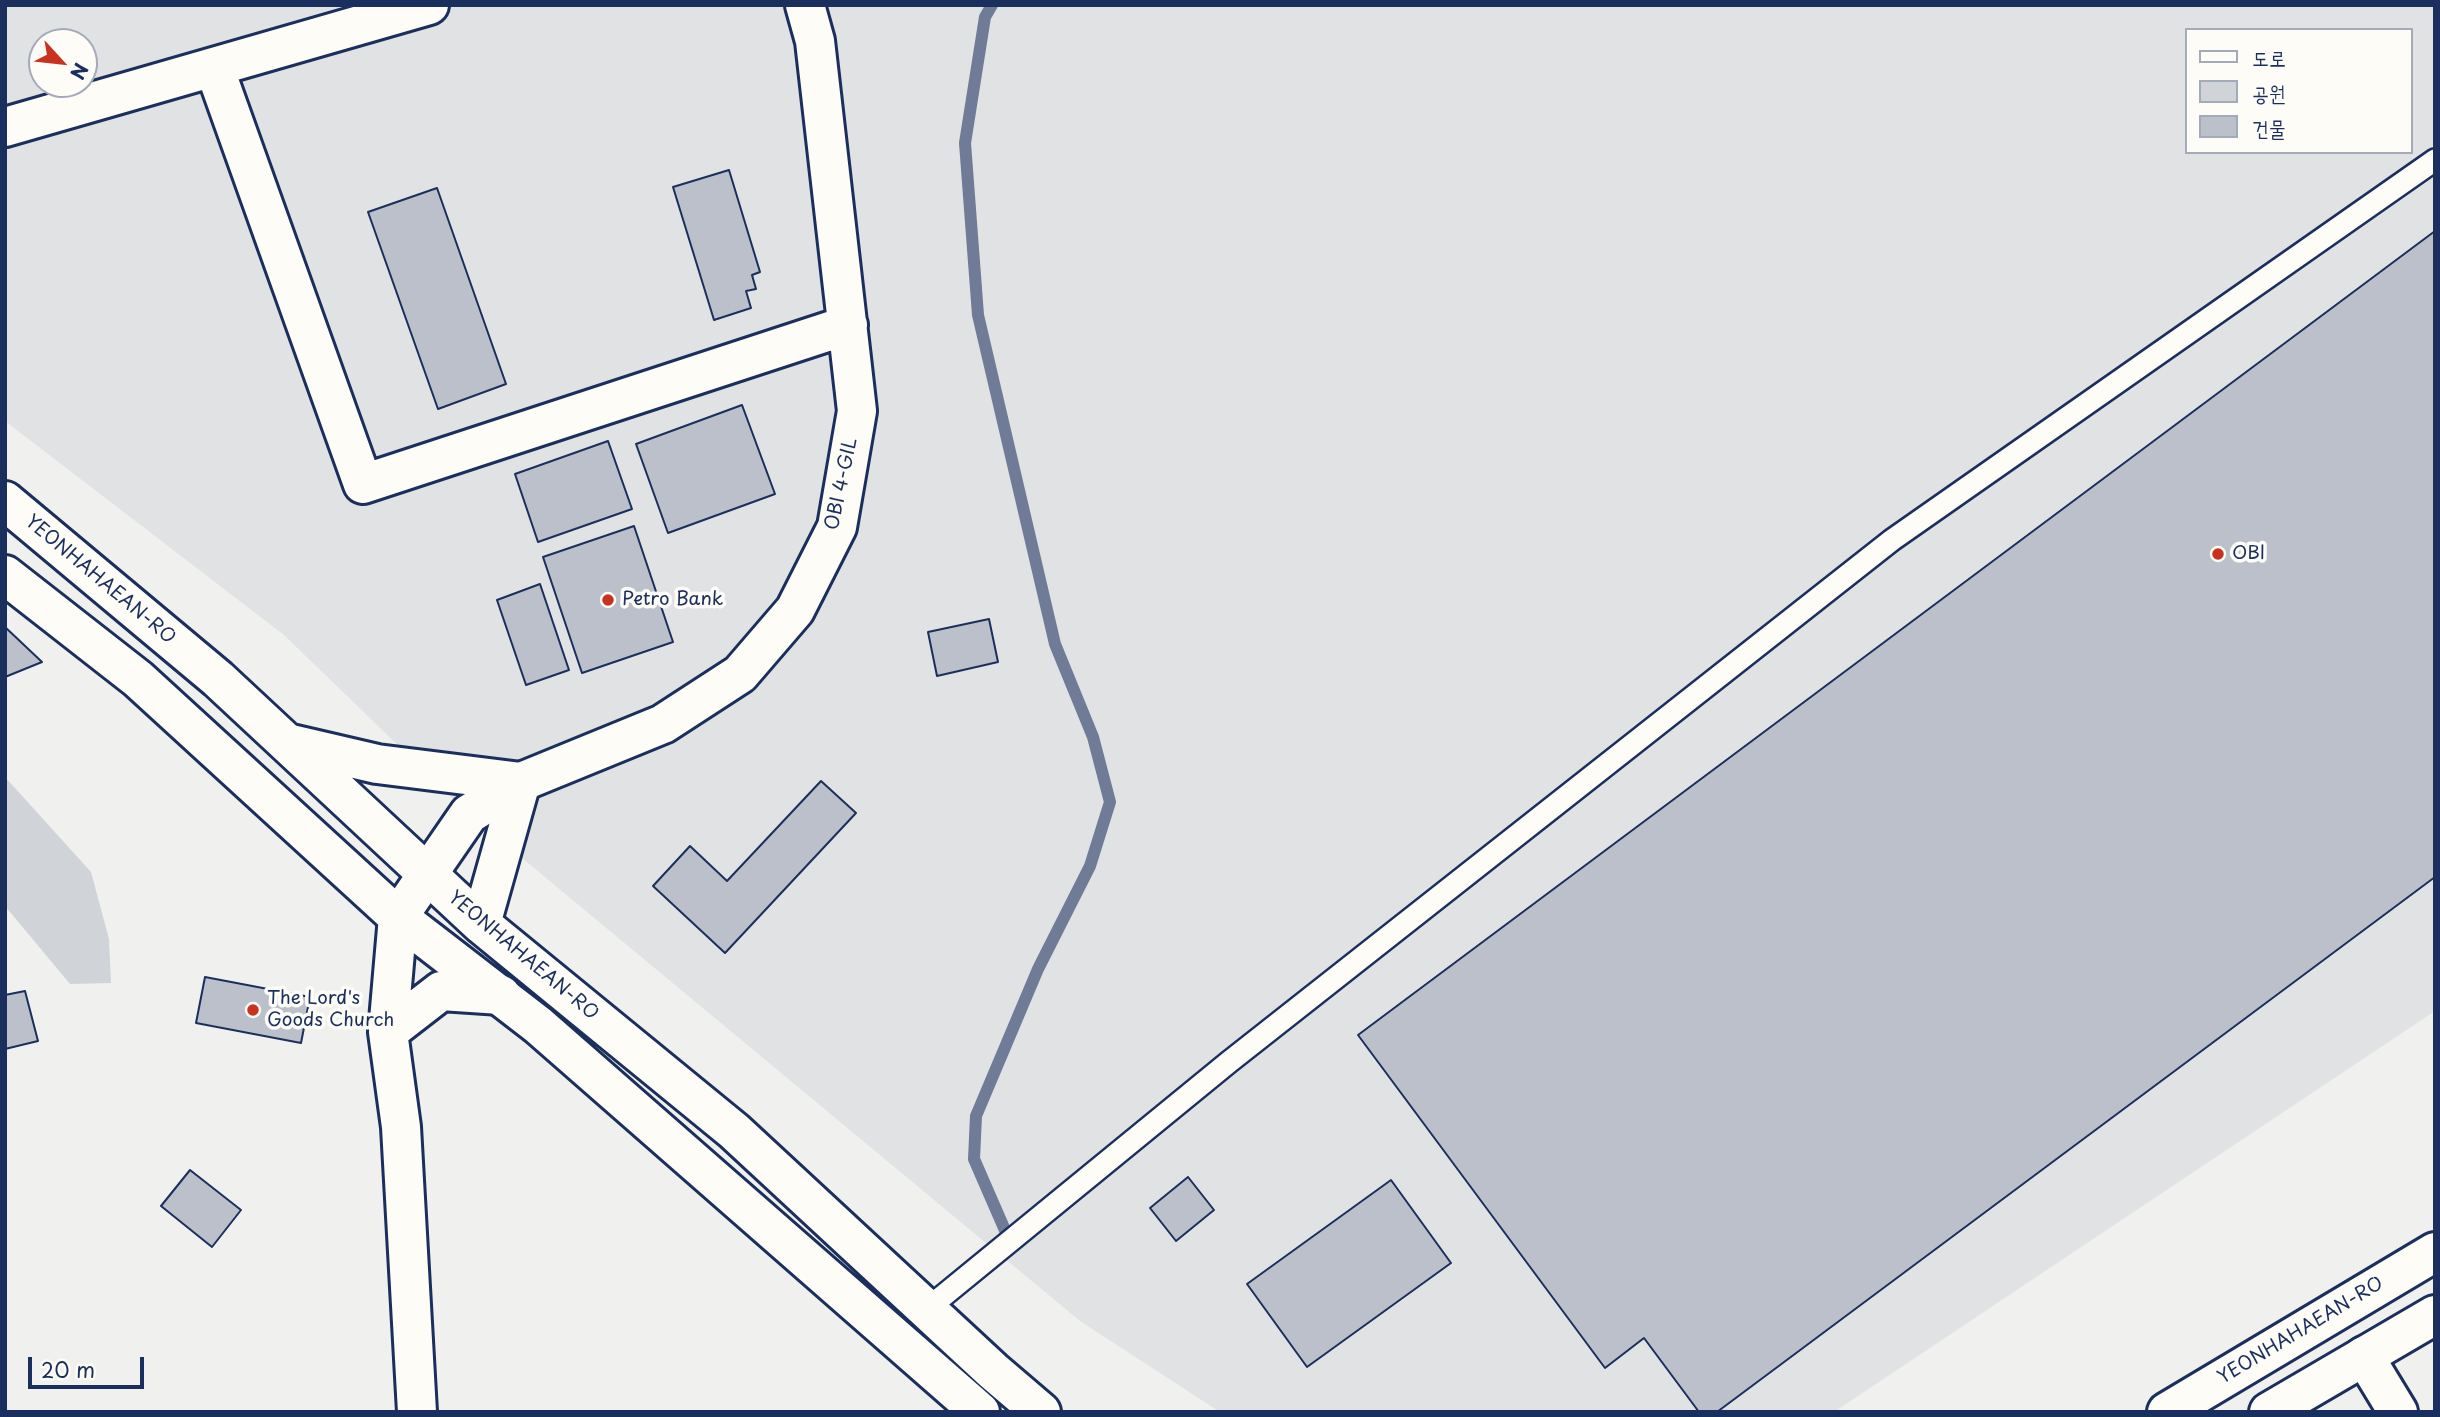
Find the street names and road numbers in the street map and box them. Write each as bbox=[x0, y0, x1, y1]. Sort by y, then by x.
street label: OBI 4-GIL bbox=[821, 436, 863, 532]
street label: YEONHAHAEAN-RO bbox=[20, 510, 180, 650]
street label: YEONHAHAEAN-RO bbox=[443, 886, 603, 1026]
street label: YEONHAHAEAN-RO bbox=[2214, 1273, 2388, 1389]

